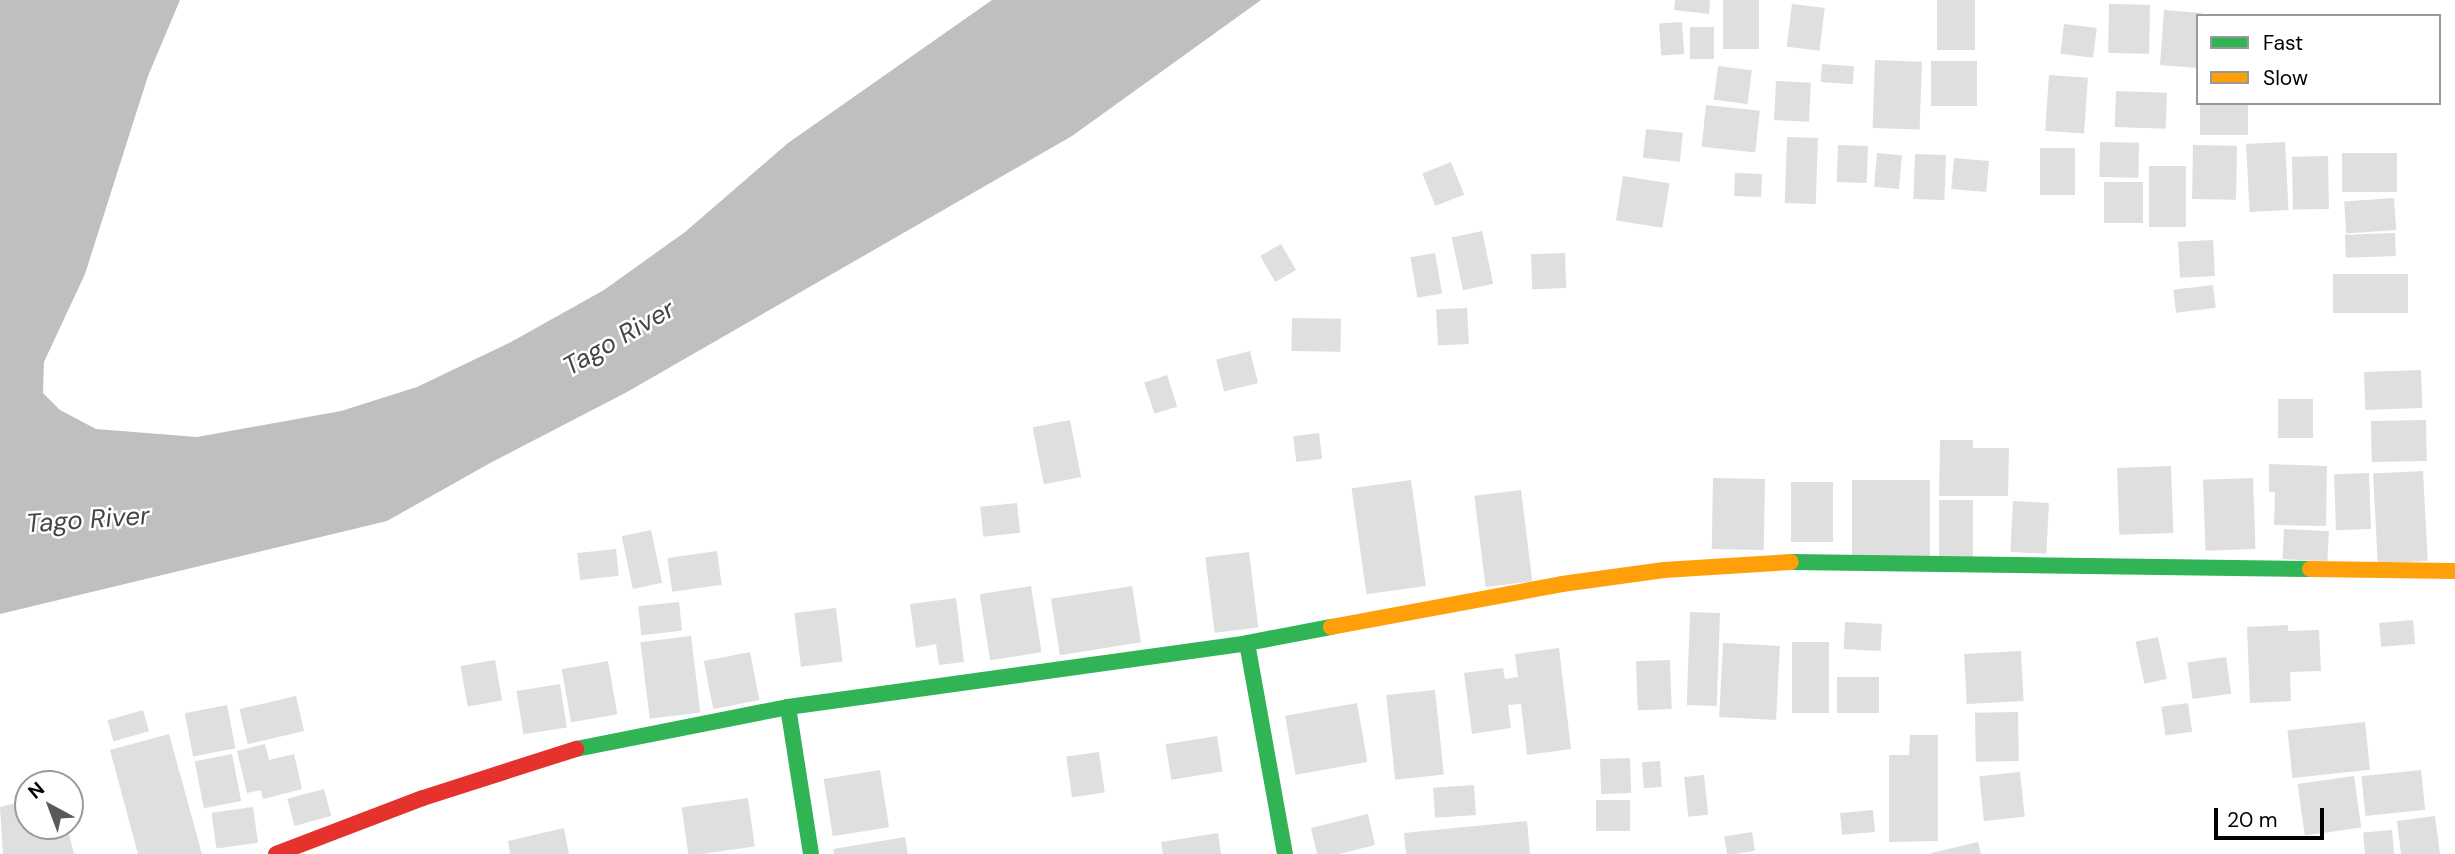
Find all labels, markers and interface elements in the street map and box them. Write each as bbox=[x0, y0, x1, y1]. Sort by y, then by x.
legend bbox=[2196, 14, 2441, 105]
text: Fast bbox=[2263, 29, 2303, 57]
text: Slow bbox=[2263, 64, 2308, 92]
water label: Tago River bbox=[558, 294, 680, 382]
water label: Tago River bbox=[25, 500, 151, 540]
north arrow bbox=[14, 770, 84, 840]
text: N bbox=[23, 776, 50, 804]
scale bar bbox=[2217, 794, 2327, 838]
text: 20 m bbox=[2227, 806, 2278, 834]

